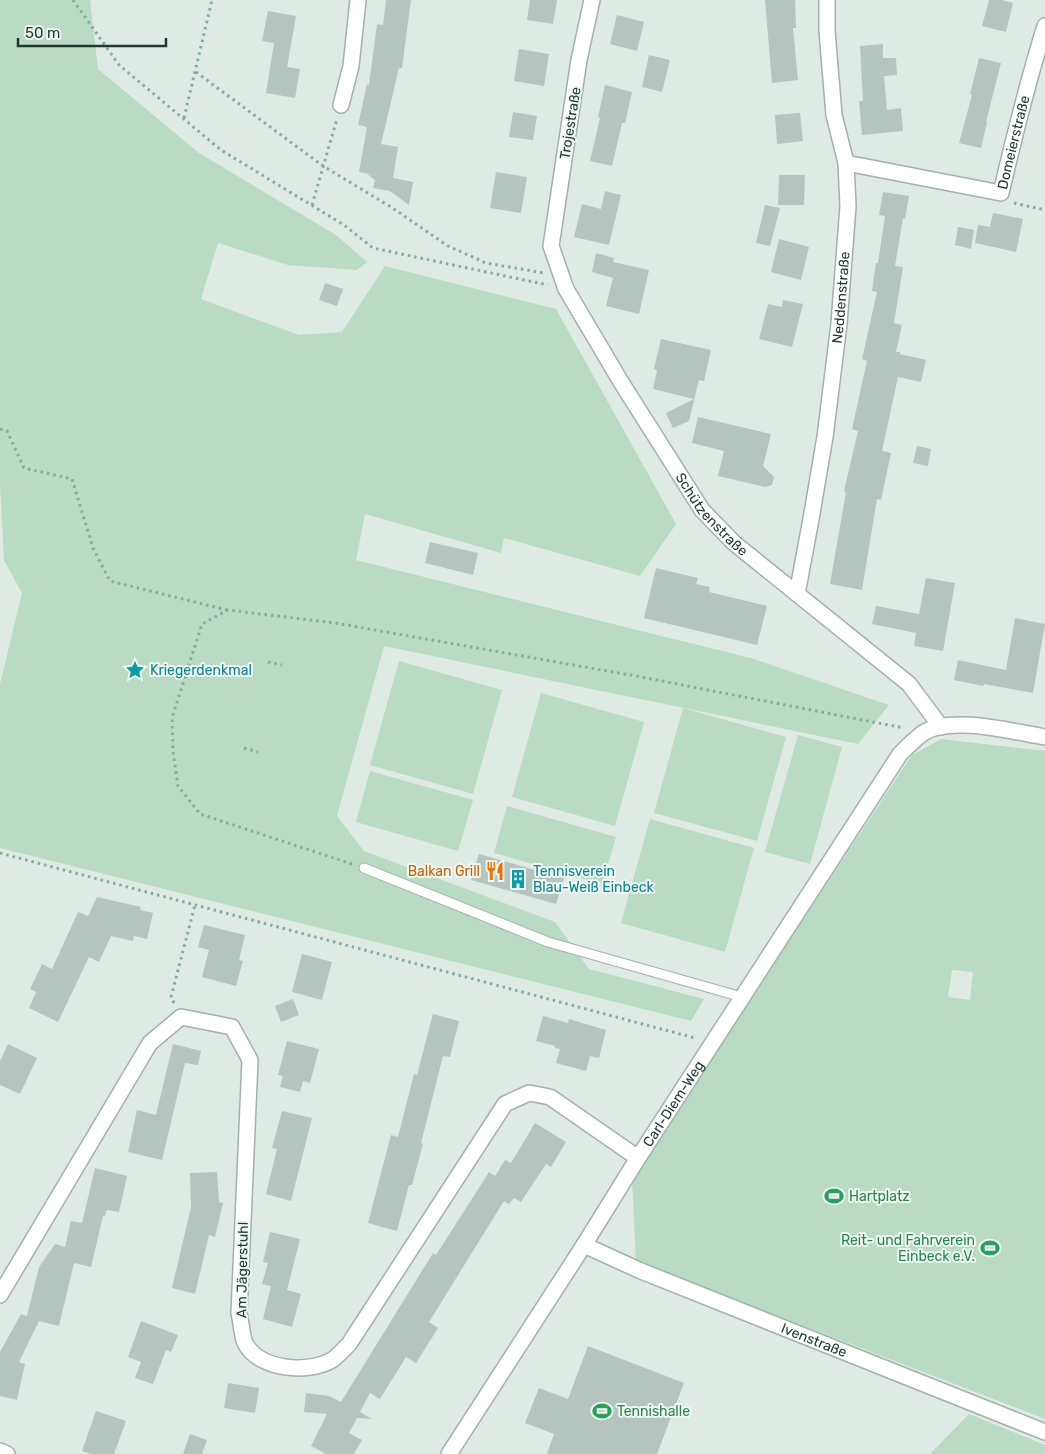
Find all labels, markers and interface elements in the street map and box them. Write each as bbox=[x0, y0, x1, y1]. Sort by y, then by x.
scale bar bbox=[18, 15, 165, 47]
text: 50 m bbox=[25, 24, 60, 42]
street label: Trojestraße bbox=[556, 85, 585, 161]
street label: Domeierstraße bbox=[994, 93, 1034, 191]
street label: Neddenstraße bbox=[829, 251, 854, 344]
street label: Schützenstraße bbox=[672, 470, 751, 560]
place icon: Kriegerdenkmal bbox=[124, 659, 146, 681]
place label: Kriegerdenkmal bbox=[150, 662, 252, 679]
restaurant icon: Balkan Grill bbox=[484, 860, 506, 882]
place label: Balkan Grill bbox=[408, 863, 480, 880]
place label: Tennisverein Blau-Weiß Einbeck bbox=[533, 863, 654, 896]
building icon: Tennisverein Blau-Weiß Einbeck bbox=[507, 868, 529, 890]
street label: Carl-Diem-Weg bbox=[639, 1058, 708, 1150]
sports icon: Hartplatz bbox=[823, 1185, 845, 1207]
place label: Hartplatz bbox=[849, 1188, 910, 1205]
street label: Am Jägerstuhl bbox=[233, 1222, 252, 1318]
place label: Reit- und Fahrverein Einbeck e.V. bbox=[841, 1232, 975, 1265]
sports icon: Reit- und Fahrverein Einbeck e.V. bbox=[979, 1237, 1001, 1259]
street label: Ivenstraße bbox=[779, 1320, 849, 1361]
sports icon: Tennishalle bbox=[591, 1400, 613, 1422]
place label: Tennishalle bbox=[617, 1403, 690, 1420]

